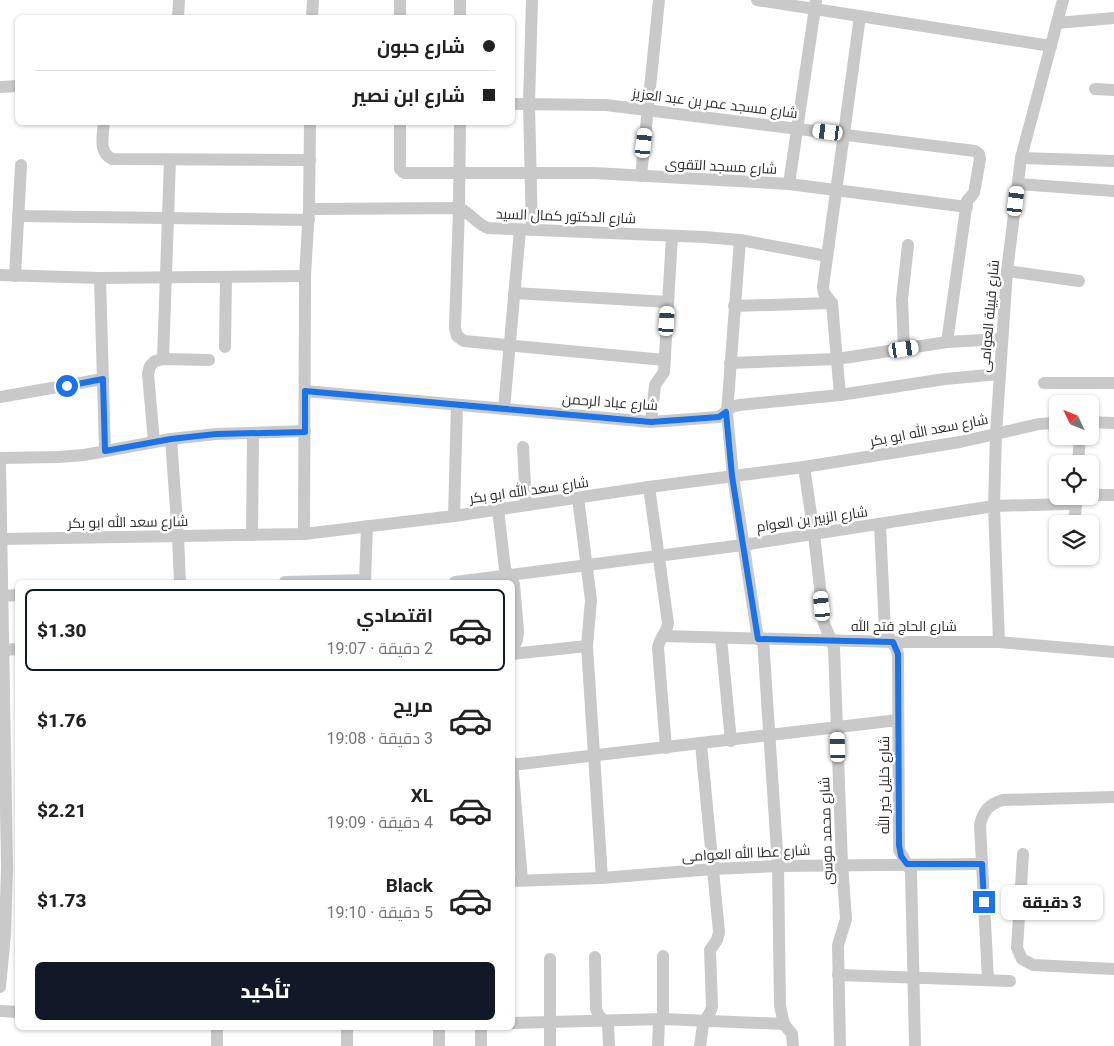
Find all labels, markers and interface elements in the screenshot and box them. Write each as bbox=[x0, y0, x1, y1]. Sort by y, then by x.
text: شارع حبون bbox=[377, 35, 465, 58]
text: شارع ابن نصير bbox=[353, 84, 465, 107]
street label: شارع مسجد عمر بن عبد العزيز bbox=[630, 85, 799, 122]
car bbox=[812, 123, 843, 141]
car bbox=[634, 127, 653, 159]
street label: شارع مسجد التقوى bbox=[664, 155, 778, 178]
car bbox=[1006, 185, 1025, 217]
street label: شارع الدكتور كمال السيد bbox=[496, 206, 636, 227]
street label: شارع قبيلة العوامى bbox=[976, 259, 1003, 373]
car bbox=[658, 306, 675, 336]
car bbox=[888, 339, 919, 359]
route start bbox=[56, 375, 78, 397]
street label: شارع عباد الرحمن bbox=[561, 391, 659, 414]
north arrow bbox=[1049, 395, 1099, 445]
map controls bbox=[1049, 395, 1099, 565]
street label: شارع سعد الله ابو بكر bbox=[867, 410, 990, 450]
button: locate bbox=[1049, 455, 1099, 505]
street label: شارع سعد الله ابو بكر bbox=[467, 473, 590, 507]
street label: شارع الزبير بن العوام bbox=[755, 503, 869, 537]
street label: شارع سعد الله ابو بكر bbox=[67, 512, 188, 532]
button: layers bbox=[1049, 515, 1099, 565]
car bbox=[812, 590, 831, 622]
text: اقتصادي bbox=[357, 604, 433, 627]
icon: car bbox=[448, 608, 493, 653]
street label: شارع الحاج فتح الله bbox=[851, 617, 957, 635]
text: $1.30 bbox=[37, 619, 86, 642]
text: 2 دقيقة · 19:07 bbox=[326, 639, 433, 658]
text: مريح bbox=[393, 694, 433, 717]
icon: car bbox=[448, 698, 493, 743]
text: $1.76 bbox=[37, 709, 86, 732]
text: 3 دقيقة · 19:08 bbox=[326, 729, 433, 748]
car bbox=[829, 732, 846, 762]
street label: شارع خليل خير الله bbox=[875, 736, 893, 834]
street label: شارع محمد موسى bbox=[816, 777, 837, 885]
text: XL bbox=[411, 784, 433, 807]
icon: car bbox=[448, 788, 493, 833]
text: $2.21 bbox=[37, 799, 86, 822]
text: 4 دقيقة · 19:09 bbox=[326, 813, 433, 832]
street label: شارع عطا الله العوامى bbox=[681, 841, 811, 865]
text: Black bbox=[386, 874, 433, 897]
icon: car bbox=[448, 878, 493, 923]
callout: 3 دقيقة bbox=[1002, 884, 1104, 920]
text: $1.73 bbox=[37, 889, 86, 912]
route end bbox=[973, 891, 995, 913]
text: 3 دقيقة bbox=[1022, 893, 1082, 912]
text: 5 دقيقة · 19:10 bbox=[326, 903, 433, 922]
button: تأكيد bbox=[35, 962, 495, 1020]

